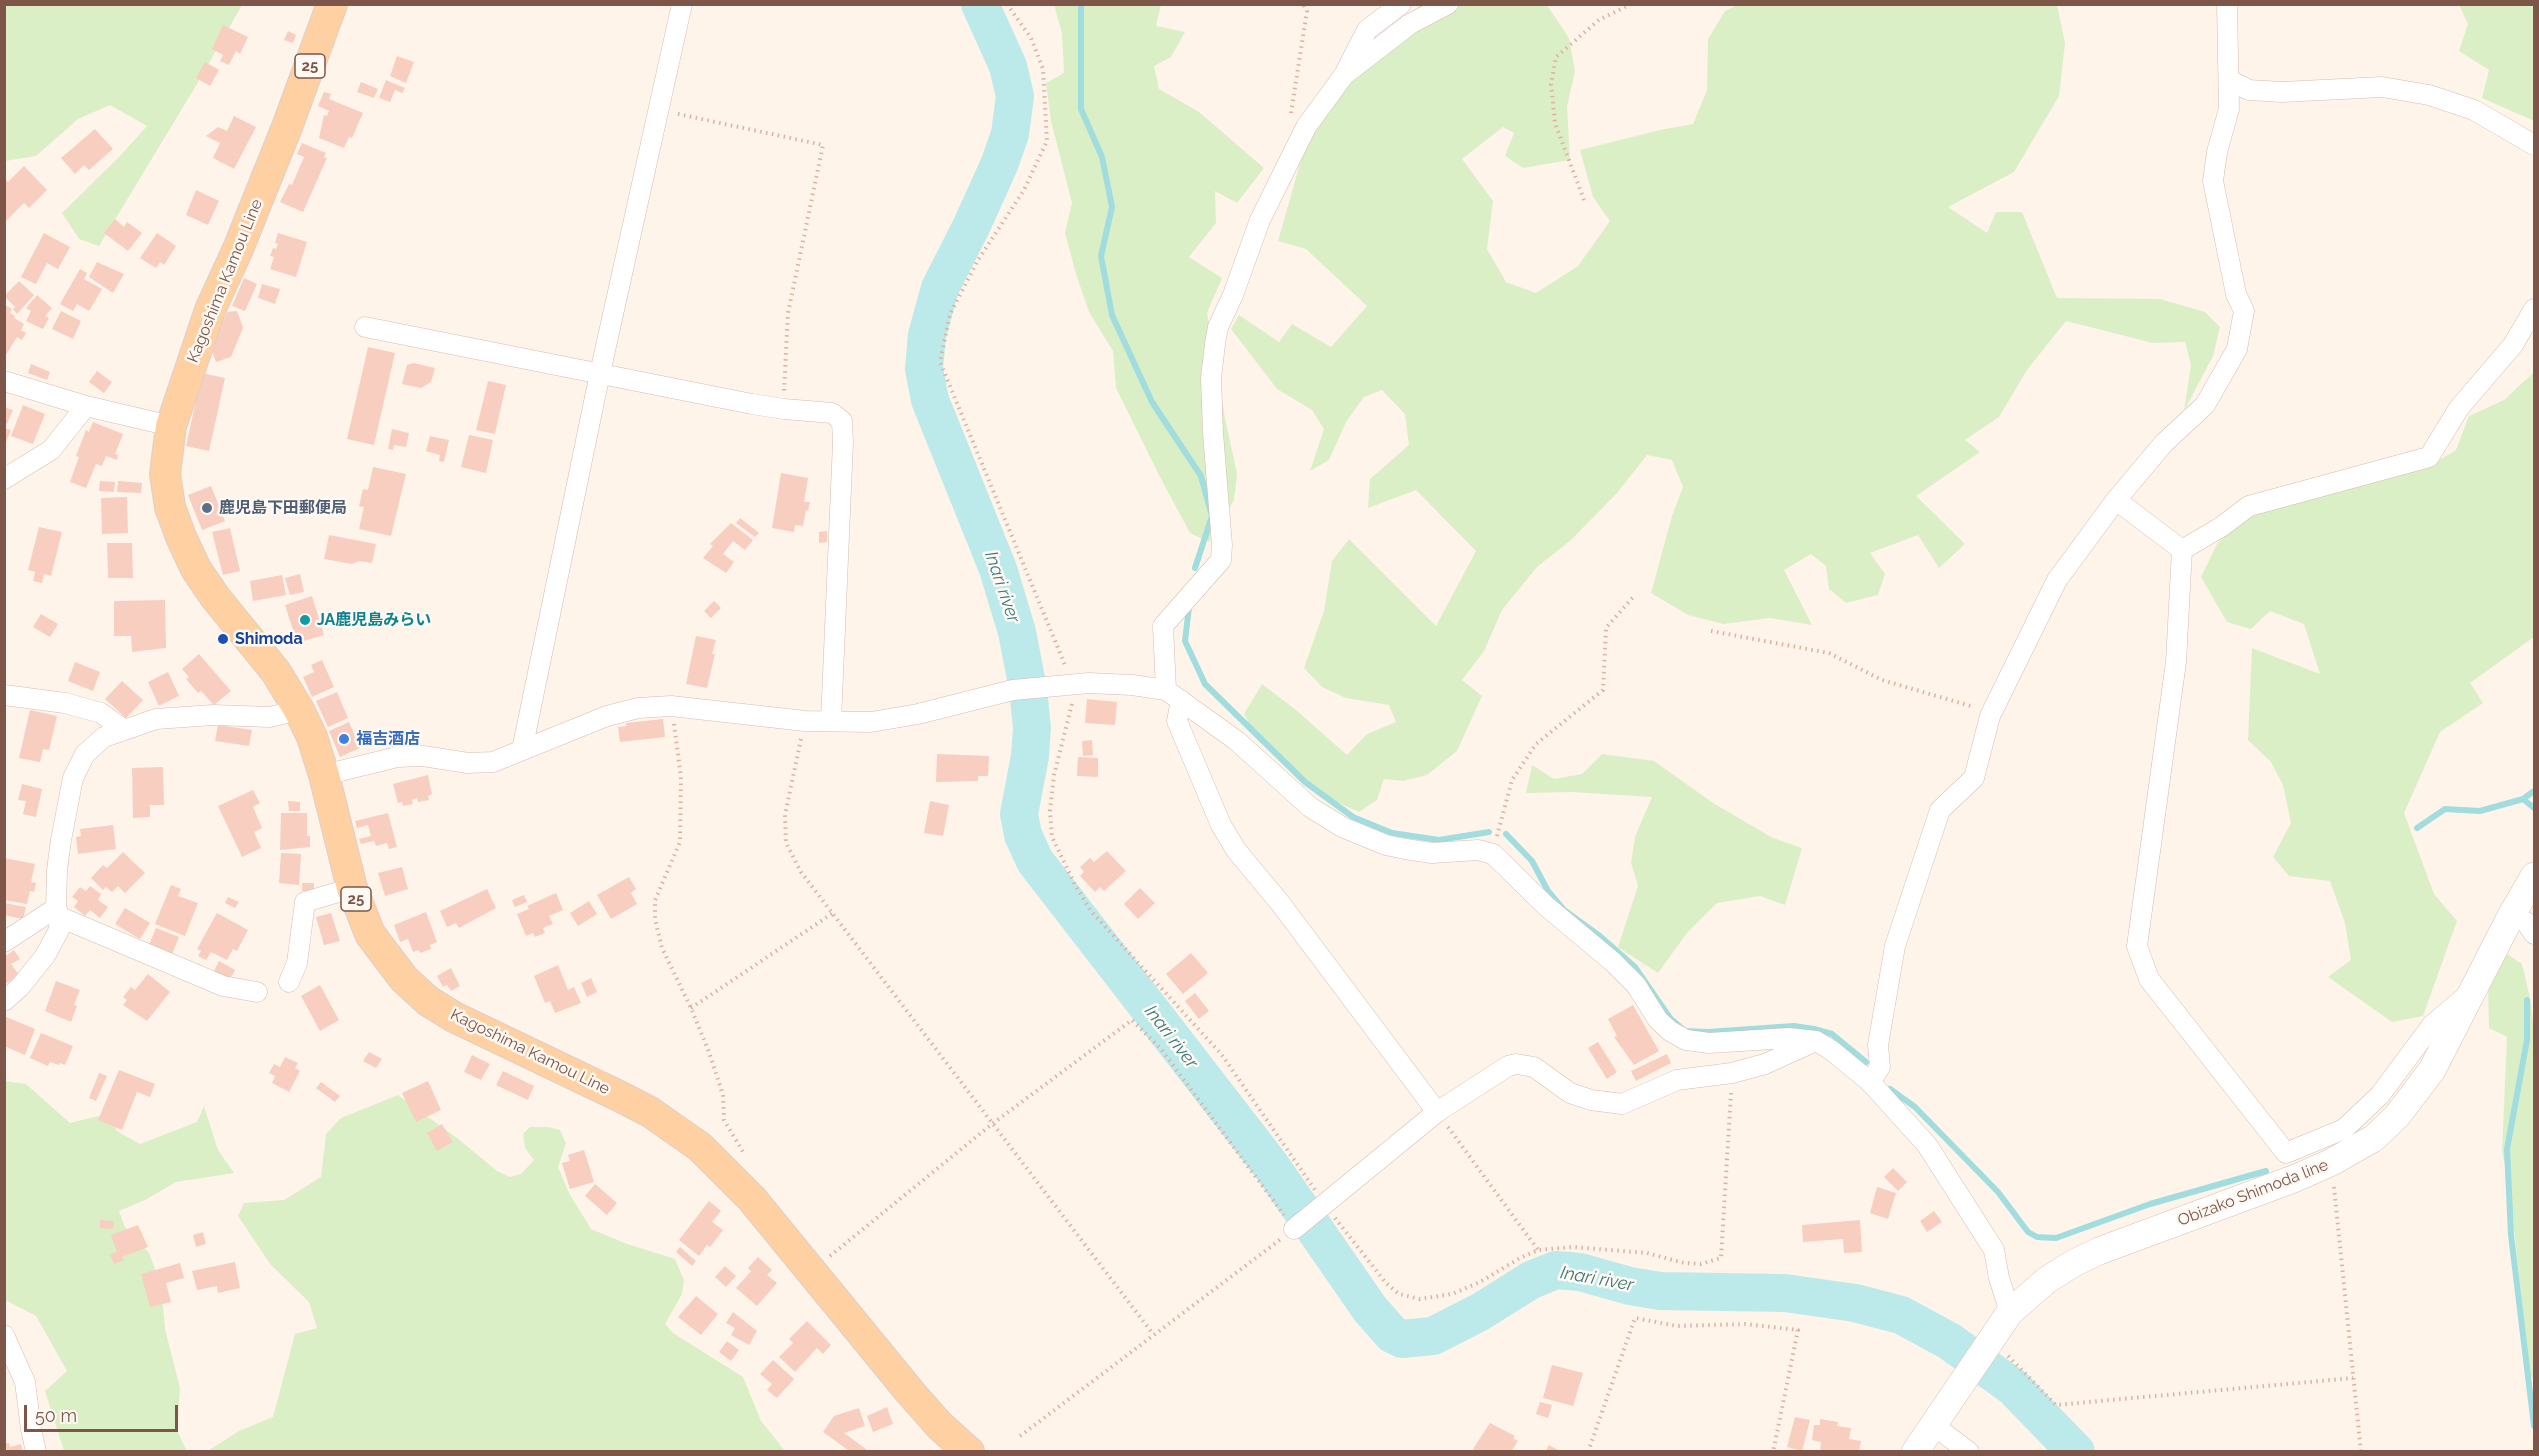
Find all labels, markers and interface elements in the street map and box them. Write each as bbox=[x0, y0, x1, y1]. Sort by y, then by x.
road number: 25 bbox=[295, 54, 325, 78]
street label: Kagoshima Kamou Line bbox=[183, 196, 267, 366]
place label: 鹿児島下田郵便局 bbox=[219, 498, 347, 518]
marker: 鹿児島下田郵便局 bbox=[200, 501, 214, 515]
water label: Inari river bbox=[980, 548, 1024, 626]
place label: JA鹿児島みらい bbox=[317, 610, 431, 630]
marker: JA鹿児島みらい bbox=[298, 613, 312, 627]
place label: Shimoda bbox=[235, 629, 303, 649]
marker: Shimoda bbox=[216, 632, 230, 646]
place label: 福吉酒店 bbox=[356, 729, 420, 749]
marker: 福吉酒店 bbox=[337, 732, 351, 746]
road number: 25 bbox=[341, 887, 371, 911]
water label: Inari river bbox=[1140, 1001, 1202, 1073]
street label: Kagoshima Kamou Line bbox=[447, 1005, 613, 1099]
street label: Obizako Shimoda line bbox=[2175, 1155, 2331, 1231]
water label: Inari river bbox=[1559, 1262, 1635, 1296]
scale bar bbox=[27, 1393, 182, 1431]
text: 50 m bbox=[35, 1405, 77, 1426]

